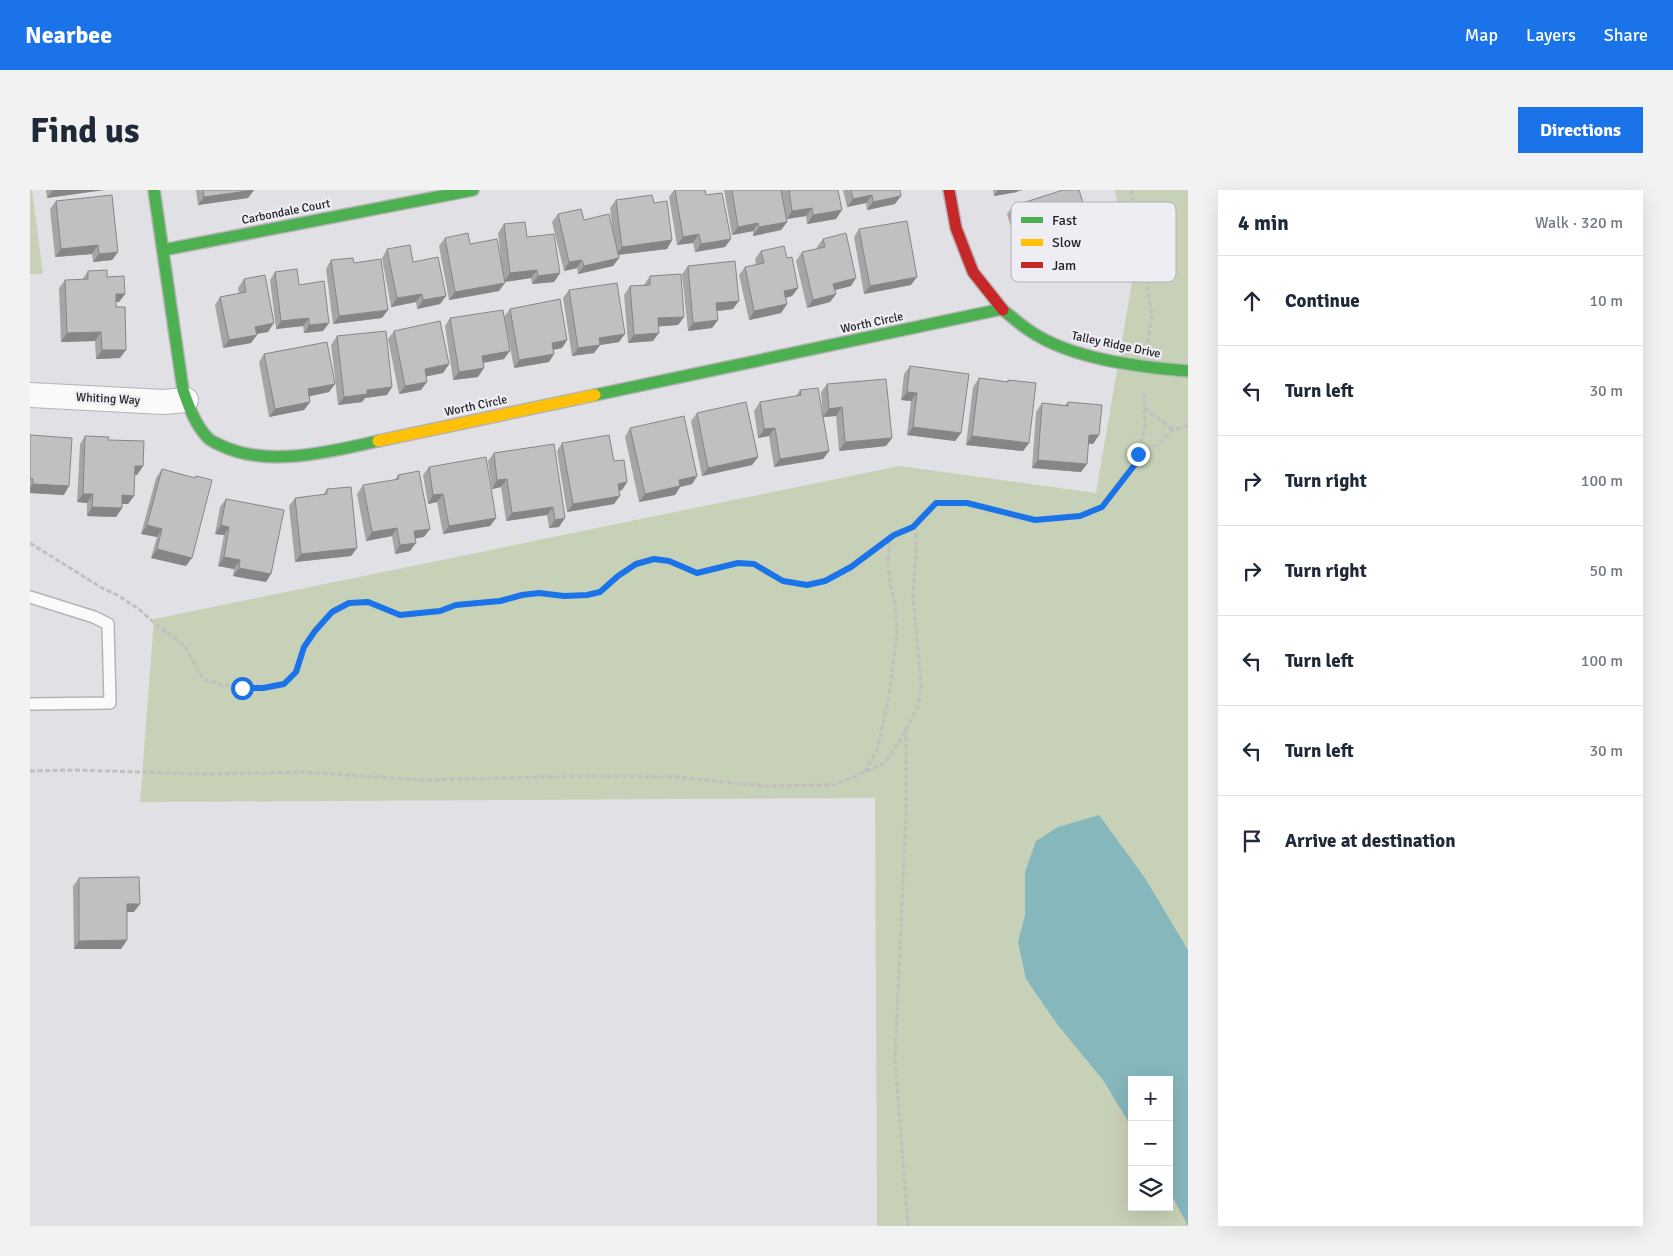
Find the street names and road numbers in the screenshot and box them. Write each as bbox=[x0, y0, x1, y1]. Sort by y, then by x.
street label: Carbondale Court bbox=[240, 196, 332, 228]
street label: Worth Circle bbox=[839, 309, 905, 337]
street label: Talley Ridge Drive bbox=[1070, 328, 1162, 362]
street label: Whiting Way bbox=[75, 390, 141, 408]
street label: Worth Circle bbox=[443, 392, 509, 420]

